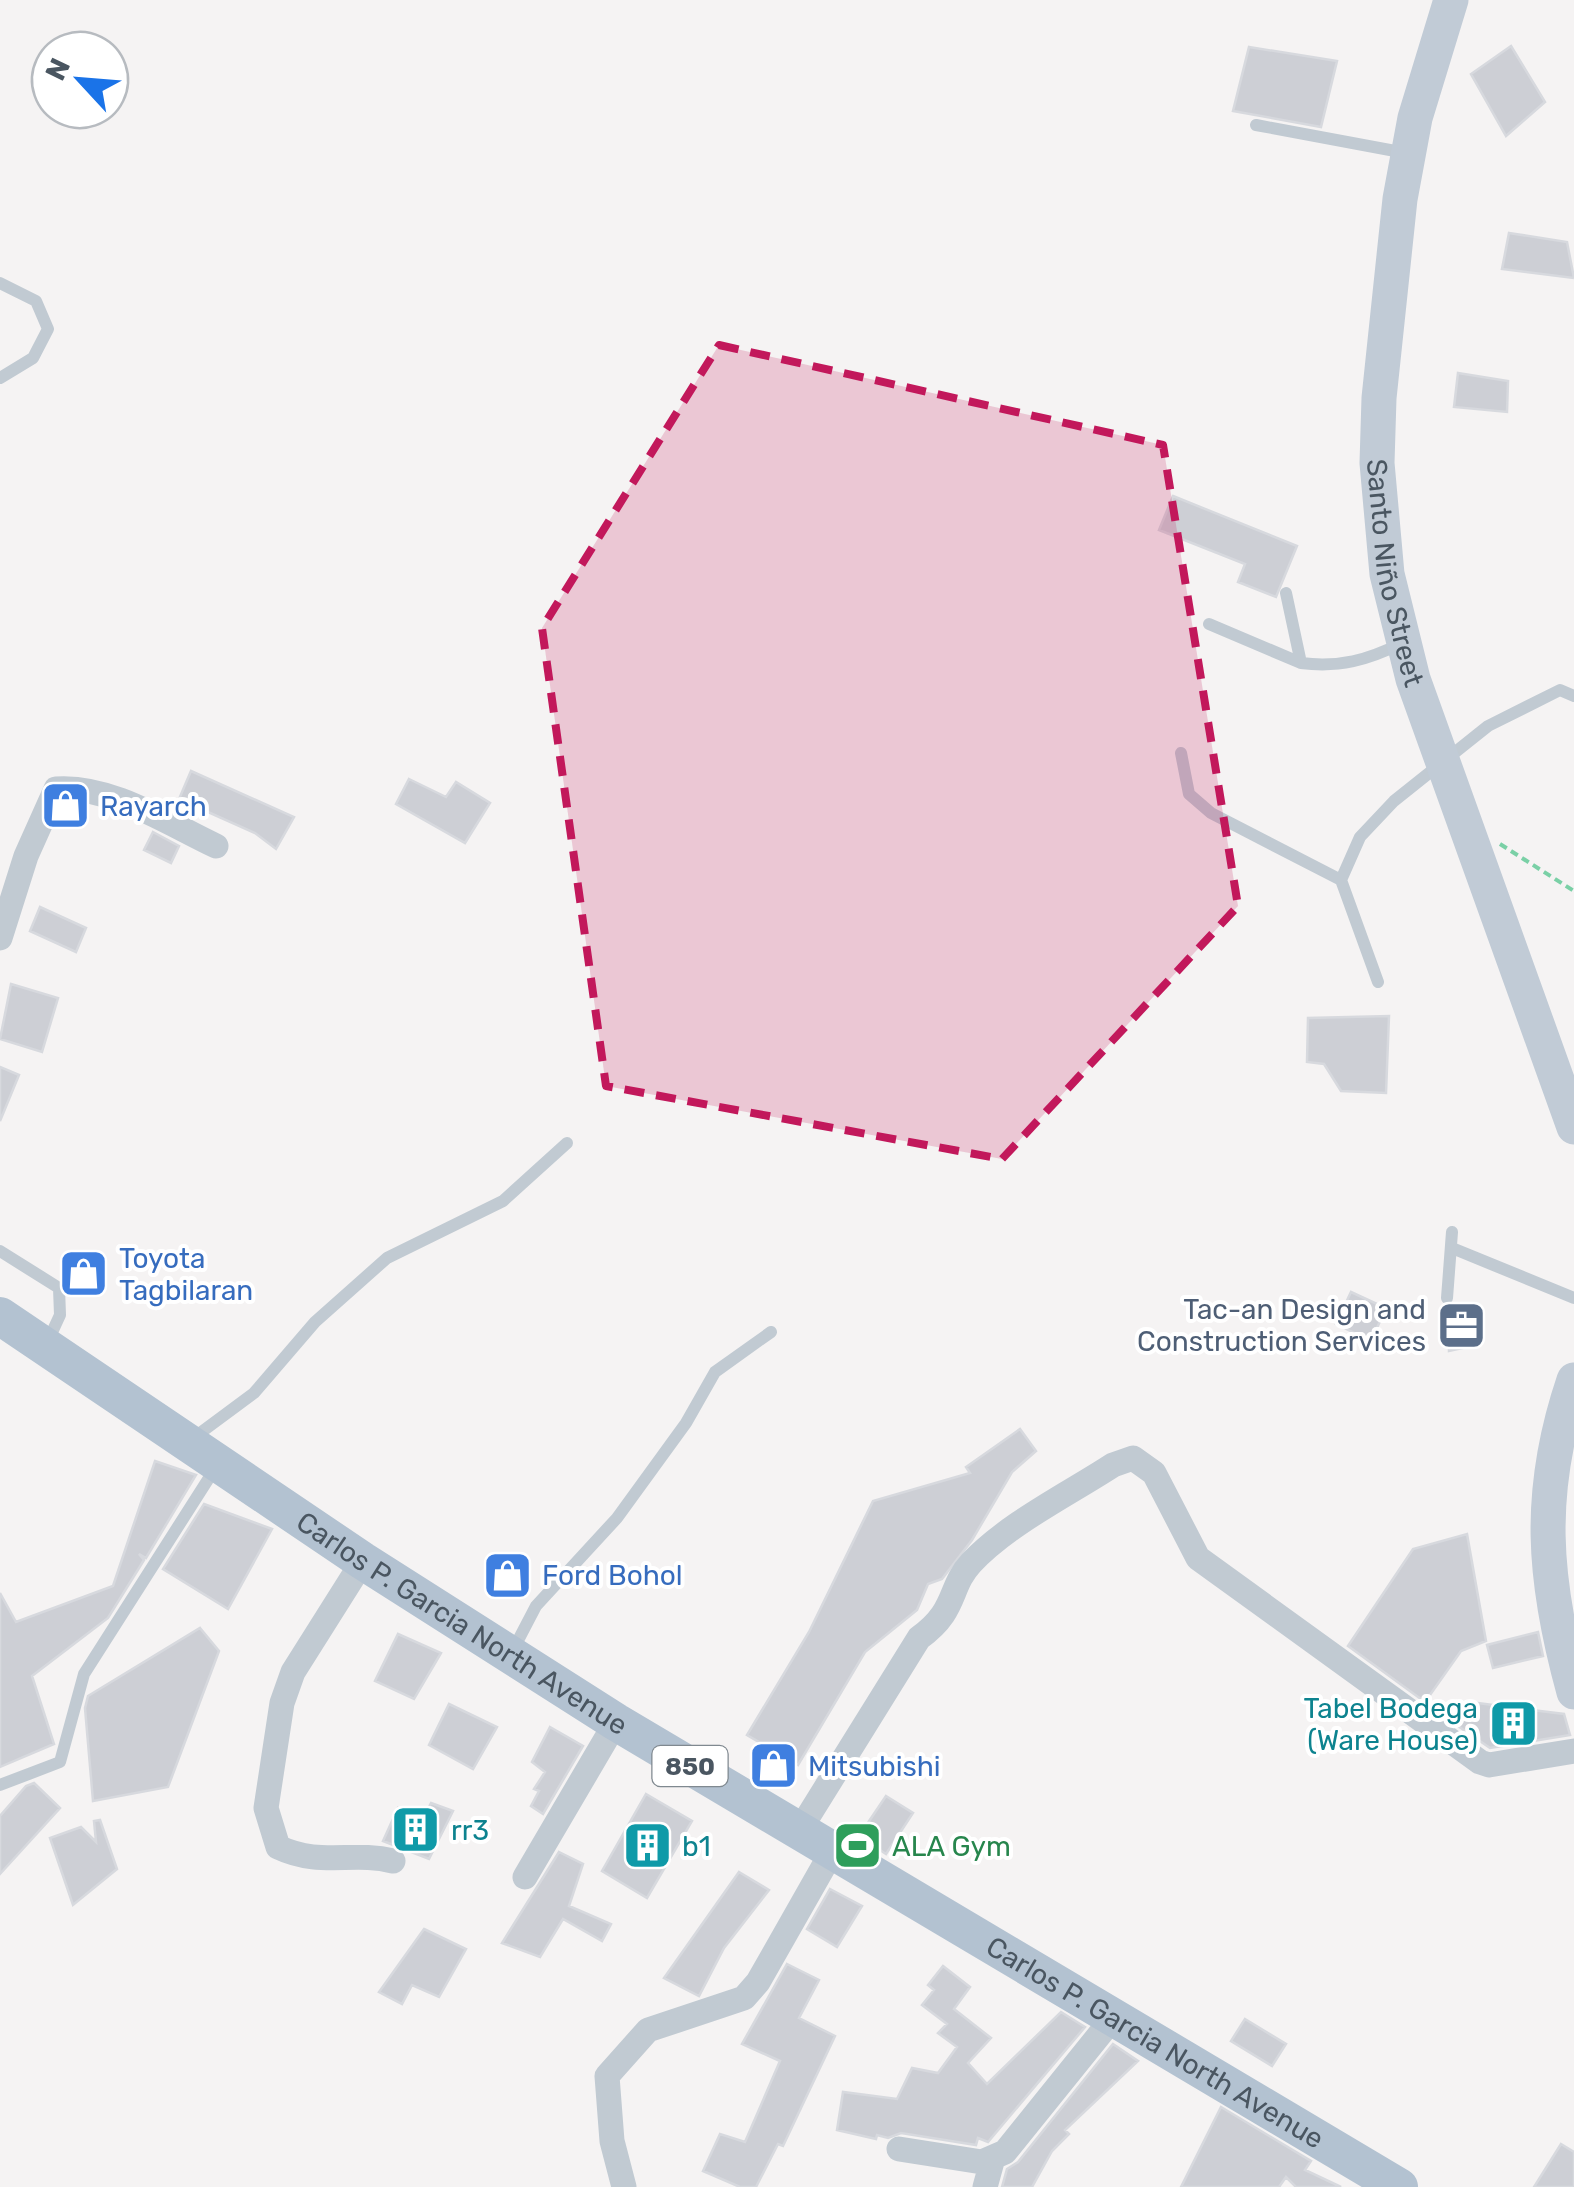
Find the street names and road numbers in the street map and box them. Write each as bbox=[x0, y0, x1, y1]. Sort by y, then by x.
street label: Santo Niño Street bbox=[1360, 457, 1430, 691]
street label: Carlos P. Garcia North Avenue bbox=[290, 1505, 633, 1742]
road number: 850 bbox=[652, 1746, 728, 1786]
street label: Carlos P. Garcia North Avenue bbox=[980, 1930, 1330, 2156]

